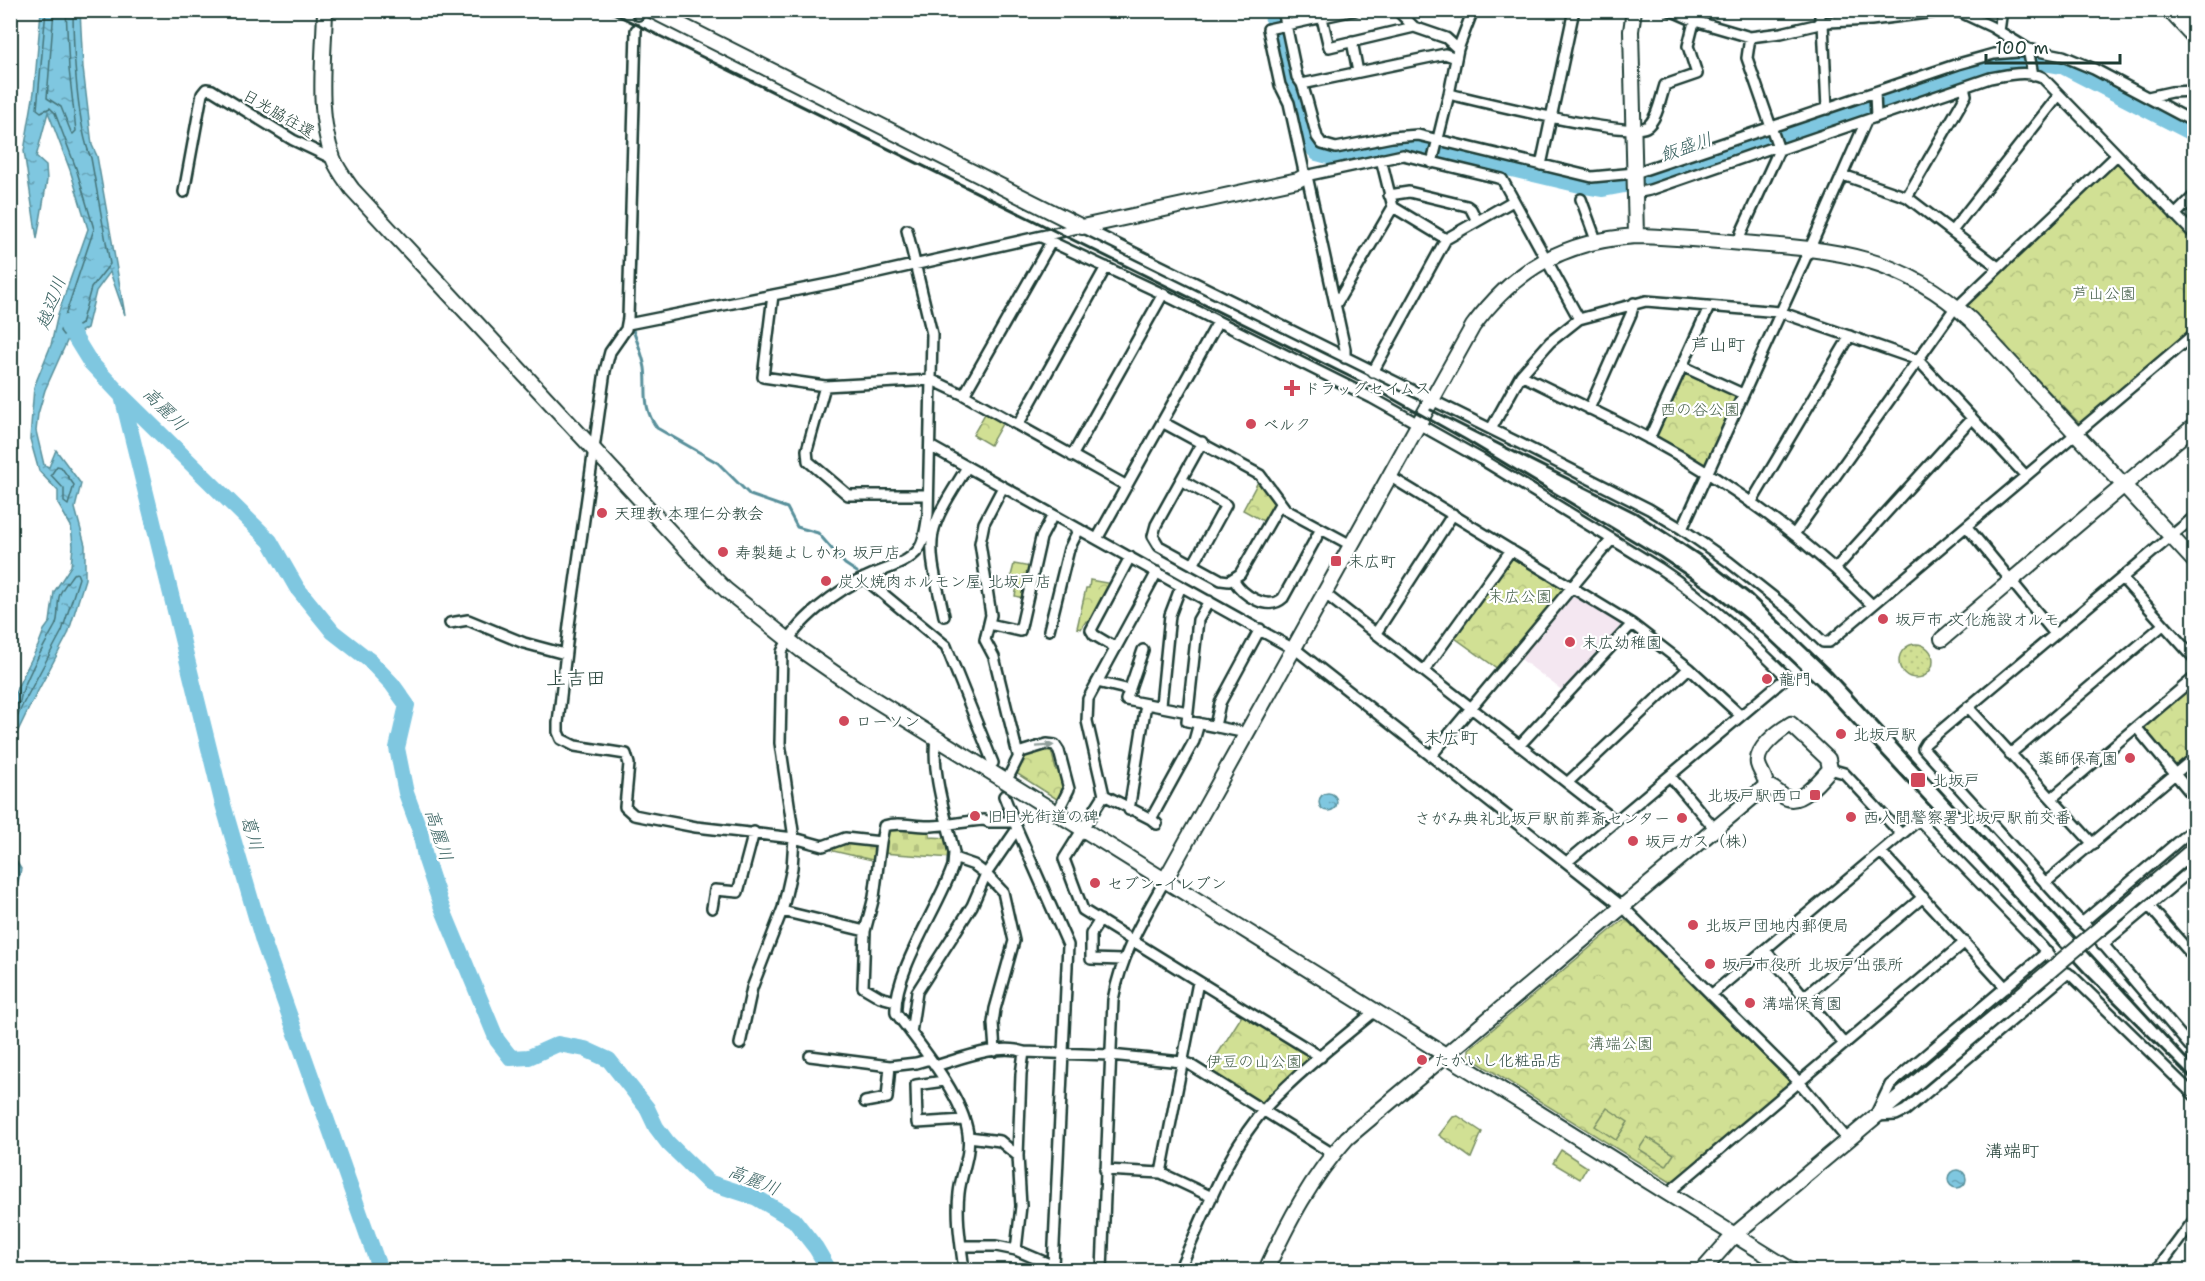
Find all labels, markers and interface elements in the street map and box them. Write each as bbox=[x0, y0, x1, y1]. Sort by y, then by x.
scale bar bbox=[1986, 27, 2120, 65]
text: 100 m bbox=[1995, 36, 2049, 60]
street label: 日光脇往還 bbox=[239, 84, 319, 143]
water label: 飯盛川 bbox=[1657, 127, 1715, 167]
water label: 越辺川 bbox=[30, 274, 72, 333]
park label: 芦山公園 bbox=[2072, 283, 2136, 304]
district label: 芦山町 bbox=[1691, 333, 1745, 357]
place label: ドラッグセイムス bbox=[1304, 378, 1431, 399]
water label: 高麗川 bbox=[137, 381, 193, 437]
marker: ドラッグセイムス bbox=[1285, 381, 1299, 395]
park label: 西の谷公園 bbox=[1660, 399, 1740, 420]
place label: ベルク bbox=[1263, 414, 1311, 435]
marker: ベルク bbox=[1244, 417, 1258, 431]
place label: 天理教 本理仁分教会 bbox=[614, 503, 763, 524]
marker: 天理教 本理仁分教会 bbox=[595, 506, 609, 520]
place label: 寿製麺よしかわ 坂戸店 bbox=[735, 542, 900, 563]
marker: 寿製麺よしかわ 坂戸店 bbox=[716, 545, 730, 559]
place label: 末広町 bbox=[1348, 551, 1396, 572]
marker: 末広町 bbox=[1329, 554, 1343, 568]
place label: 炭火焼肉ホルモン屋 北坂戸店 bbox=[838, 571, 1051, 592]
marker: 炭火焼肉ホルモン屋 北坂戸店 bbox=[819, 574, 833, 588]
park label: 末広公園 bbox=[1488, 586, 1552, 607]
place label: 坂戸市 文化施設オルモ bbox=[1895, 609, 2060, 630]
marker: 坂戸市 文化施設オルモ bbox=[1876, 612, 1890, 626]
place label: 末広幼稚園 bbox=[1582, 632, 1662, 653]
marker: 末広幼稚園 bbox=[1563, 635, 1577, 649]
district label: 上吉田 bbox=[546, 665, 606, 691]
place label: 龍門 bbox=[1779, 669, 1811, 690]
marker: 龍門 bbox=[1760, 672, 1774, 686]
place label: ローソン bbox=[856, 711, 920, 732]
marker: ローソン bbox=[837, 714, 851, 728]
place label: 北坂戸駅 bbox=[1853, 724, 1917, 745]
district label: 末広町 bbox=[1424, 726, 1478, 750]
marker: 北坂戸駅 bbox=[1834, 727, 1848, 741]
one-way arrow bbox=[1036, 742, 1055, 751]
place label: 薬師保育園 bbox=[2038, 748, 2118, 769]
marker: 薬師保育園 bbox=[2123, 751, 2137, 765]
place label: 北坂戸 bbox=[1932, 770, 1980, 791]
marker: 北坂戸 bbox=[1909, 771, 1927, 789]
place label: 北坂戸駅西口 bbox=[1707, 785, 1803, 806]
marker: 北坂戸駅西口 bbox=[1808, 788, 1822, 802]
water label: 高麗川 bbox=[420, 806, 458, 864]
place label: 旧日光街道の碑 bbox=[987, 806, 1099, 827]
place label: 西入間警察署北坂戸駅前交番 bbox=[1863, 807, 2071, 828]
place label: さがみ典礼北坂戸駅前葬斎センター bbox=[1415, 808, 1670, 829]
marker: 旧日光街道の碑 bbox=[968, 809, 982, 823]
marker: 西入間警察署北坂戸駅前交番 bbox=[1844, 810, 1858, 824]
marker: さがみ典礼北坂戸駅前葬斎センター bbox=[1675, 811, 1689, 825]
water label: 葛川 bbox=[236, 812, 268, 854]
place label: 坂戸ガス（株） bbox=[1645, 831, 1757, 852]
marker: 坂戸ガス（株） bbox=[1626, 834, 1640, 848]
place label: セブン-イレブン bbox=[1107, 873, 1227, 894]
marker: セブン-イレブン bbox=[1088, 876, 1102, 890]
place label: 北坂戸団地内郵便局 bbox=[1705, 915, 1849, 936]
marker: 北坂戸団地内郵便局 bbox=[1686, 918, 1700, 932]
place label: 坂戸市役所 北坂戸出張所 bbox=[1722, 954, 1903, 975]
marker: 坂戸市役所 北坂戸出張所 bbox=[1703, 957, 1717, 971]
place label: 溝端保育園 bbox=[1762, 993, 1842, 1014]
marker: 溝端保育園 bbox=[1743, 996, 1757, 1010]
park label: 溝端公園 bbox=[1589, 1033, 1653, 1054]
place label: たかいし化粧品店 bbox=[1434, 1050, 1562, 1071]
park label: 伊豆の山公園 bbox=[1206, 1051, 1302, 1072]
marker: たかいし化粧品店 bbox=[1415, 1053, 1429, 1067]
district label: 溝端町 bbox=[1985, 1139, 2039, 1163]
water label: 高麗川 bbox=[724, 1159, 784, 1201]

